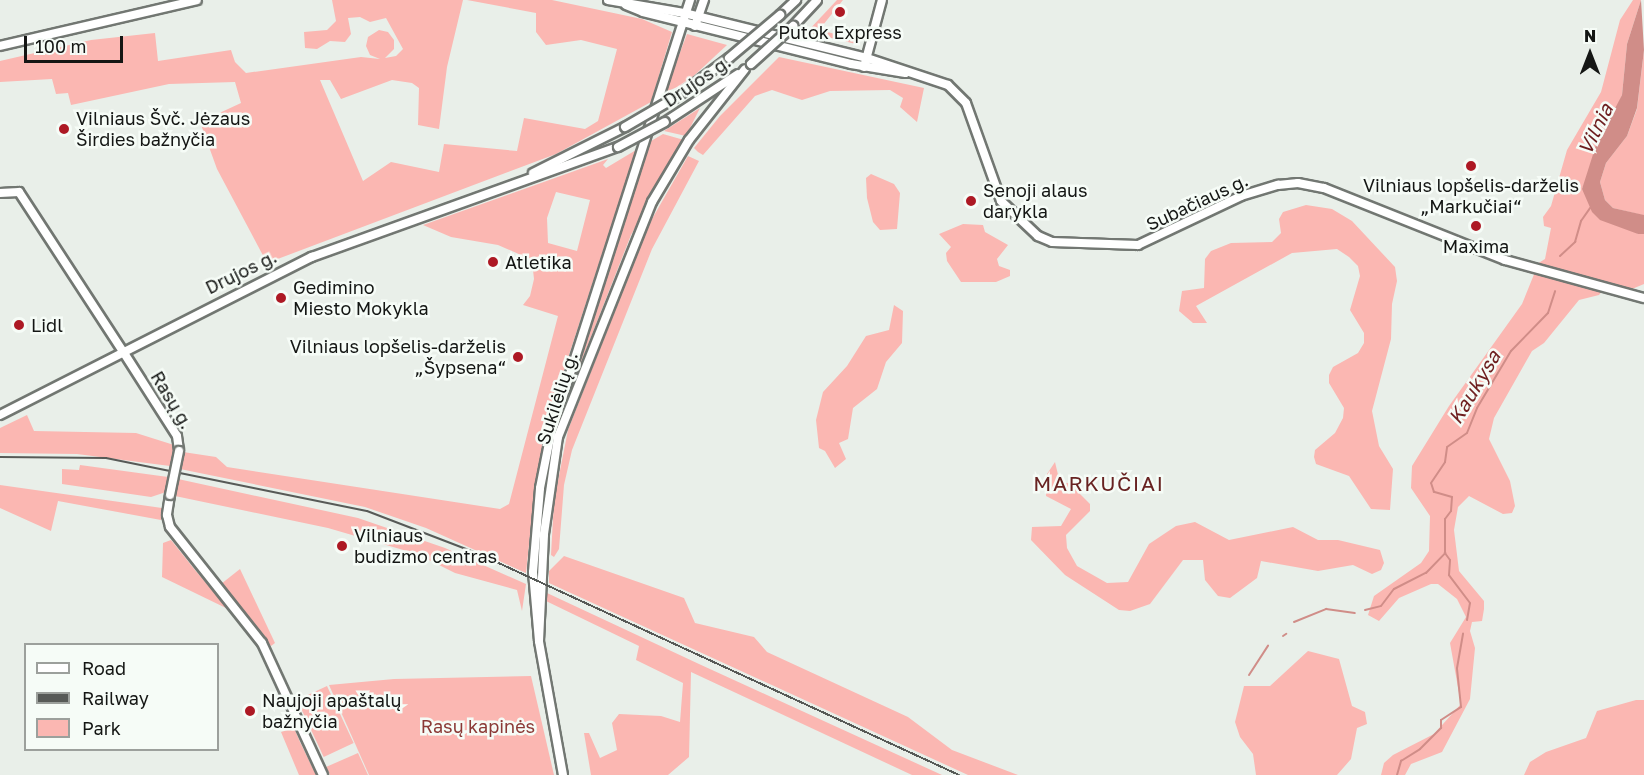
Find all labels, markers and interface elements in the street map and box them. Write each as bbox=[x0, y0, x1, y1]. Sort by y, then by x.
marker: Putok Express bbox=[833, 5, 847, 19]
place label: Putok Express bbox=[778, 21, 902, 43]
scale bar bbox=[27, 24, 126, 62]
north arrow bbox=[1560, 24, 1620, 84]
text: N bbox=[1584, 26, 1596, 46]
text: 100 m bbox=[35, 35, 86, 57]
street label: Drujos g. bbox=[659, 51, 735, 111]
water label: Vilnia bbox=[1572, 99, 1618, 159]
place label: Vilniaus Švč. Jėzaus Širdies bažnyčia bbox=[76, 108, 250, 150]
marker: Vilniaus Švč. Jėzaus Širdies bažnyčia bbox=[57, 122, 71, 136]
marker: Vilniaus lopšelis-darželis „Markučiai“ bbox=[1464, 159, 1478, 173]
street label: Subačiaus g. bbox=[1143, 169, 1251, 235]
place label: Vilniaus lopšelis-darželis „Markučiai“ bbox=[1363, 175, 1579, 218]
place label: Senoji alaus darykla bbox=[983, 180, 1088, 222]
marker: Senoji alaus darykla bbox=[964, 194, 978, 208]
marker: Maxima bbox=[1469, 219, 1483, 233]
place label: Maxima bbox=[1443, 235, 1509, 257]
street label: Drujos g. bbox=[202, 245, 280, 299]
place label: Atletika bbox=[505, 251, 572, 273]
marker: Atletika bbox=[486, 255, 500, 269]
place label: Gedimino Miesto Mokykla bbox=[293, 277, 429, 320]
marker: Gedimino Miesto Mokykla bbox=[274, 291, 288, 305]
place label: Lidl bbox=[31, 314, 63, 336]
marker: Lidl bbox=[12, 318, 26, 332]
place label: Vilniaus lopšelis-darželis „Šypsena“ bbox=[290, 336, 506, 378]
water label: Kaukysa bbox=[1443, 346, 1505, 428]
street label: Sukilėlių g. bbox=[532, 349, 582, 447]
marker: Vilniaus lopšelis-darželis „Šypsena“ bbox=[511, 350, 525, 364]
street label: Rasų g. bbox=[146, 367, 198, 433]
district label: MARKUČIAI bbox=[1033, 470, 1165, 496]
place label: Vilniaus budizmo centras bbox=[354, 525, 497, 568]
marker: Vilniaus budizmo centras bbox=[335, 539, 349, 553]
legend bbox=[24, 643, 219, 751]
text: Road bbox=[82, 657, 126, 679]
text: Railway bbox=[82, 687, 149, 709]
place label: Naujoji apaštalų bažnyčia bbox=[262, 690, 401, 732]
marker: Naujoji apaštalų bažnyčia bbox=[243, 704, 257, 718]
park label: Rasų kapinės bbox=[421, 715, 535, 737]
text: Park bbox=[82, 717, 121, 739]

